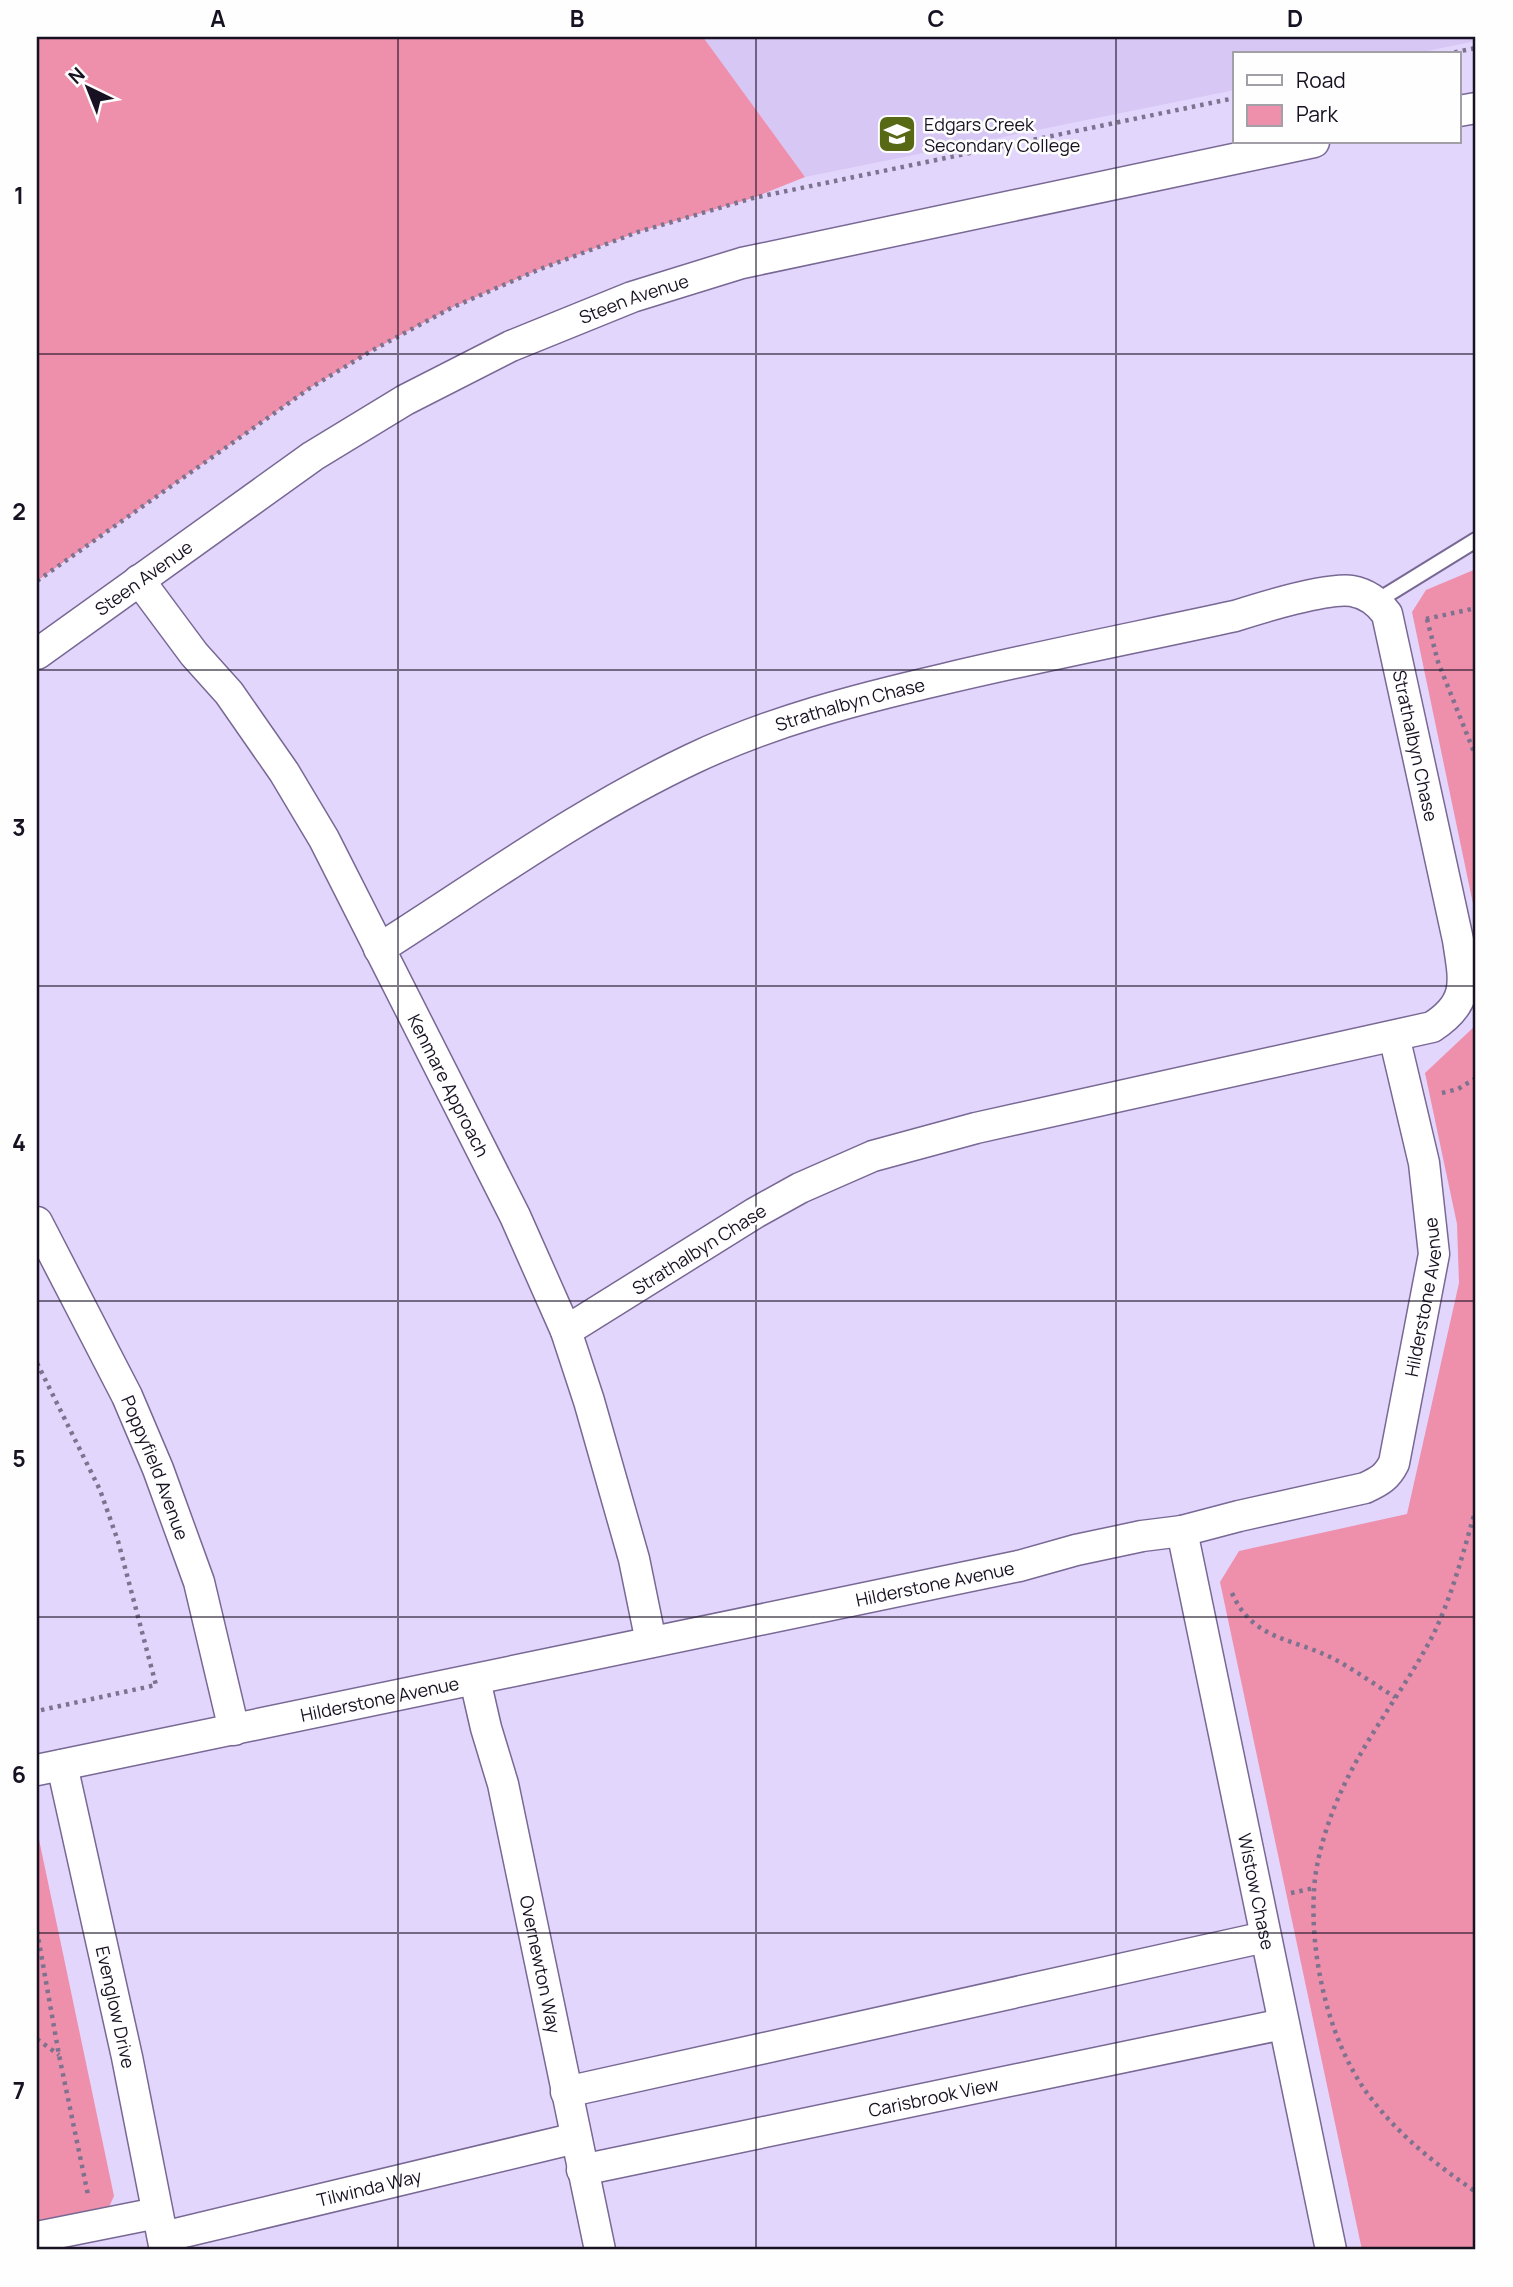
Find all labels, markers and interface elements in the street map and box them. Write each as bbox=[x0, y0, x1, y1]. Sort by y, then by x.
text: A bbox=[210, 2, 226, 34]
text: B bbox=[570, 2, 584, 34]
text: C bbox=[928, 2, 945, 34]
text: D bbox=[1287, 2, 1303, 34]
north arrow bbox=[52, 52, 122, 122]
legend bbox=[1233, 52, 1460, 144]
text: N bbox=[63, 61, 90, 90]
text: Road bbox=[1296, 66, 1346, 94]
text: Park bbox=[1296, 100, 1338, 128]
place label: Edgars Creek Secondary College bbox=[924, 112, 1080, 157]
school or university icon: Edgars Creek Secondary College bbox=[876, 113, 918, 155]
text: 1 bbox=[14, 179, 24, 211]
street label: Steen Avenue bbox=[575, 268, 691, 329]
text: 2 bbox=[12, 495, 26, 527]
street label: Steen Avenue bbox=[90, 534, 197, 621]
street label: Strathalbyn Chase bbox=[1388, 668, 1444, 824]
street label: Strathalbyn Chase bbox=[772, 672, 927, 736]
text: 3 bbox=[12, 811, 26, 843]
street label: Kenmare Approach bbox=[403, 1010, 495, 1161]
text: 4 bbox=[12, 1126, 26, 1158]
street label: Strathalbyn Chase bbox=[627, 1198, 771, 1300]
street label: Hilderstone Avenue bbox=[1399, 1216, 1447, 1379]
street label: Poppyfield Avenue bbox=[116, 1392, 195, 1543]
text: 5 bbox=[12, 1442, 26, 1474]
street label: Hilderstone Avenue bbox=[853, 1555, 1016, 1612]
street label: Hilderstone Avenue bbox=[298, 1671, 461, 1727]
text: 6 bbox=[12, 1758, 26, 1790]
street label: Wistow Chase bbox=[1233, 1831, 1280, 1952]
street label: Overnewton Way bbox=[514, 1893, 567, 2036]
street label: Evenglow Drive bbox=[91, 1944, 141, 2070]
street label: Carisbrook View bbox=[866, 2071, 1001, 2122]
text: 7 bbox=[13, 2074, 25, 2106]
street label: Tilwinda Way bbox=[314, 2163, 425, 2212]

